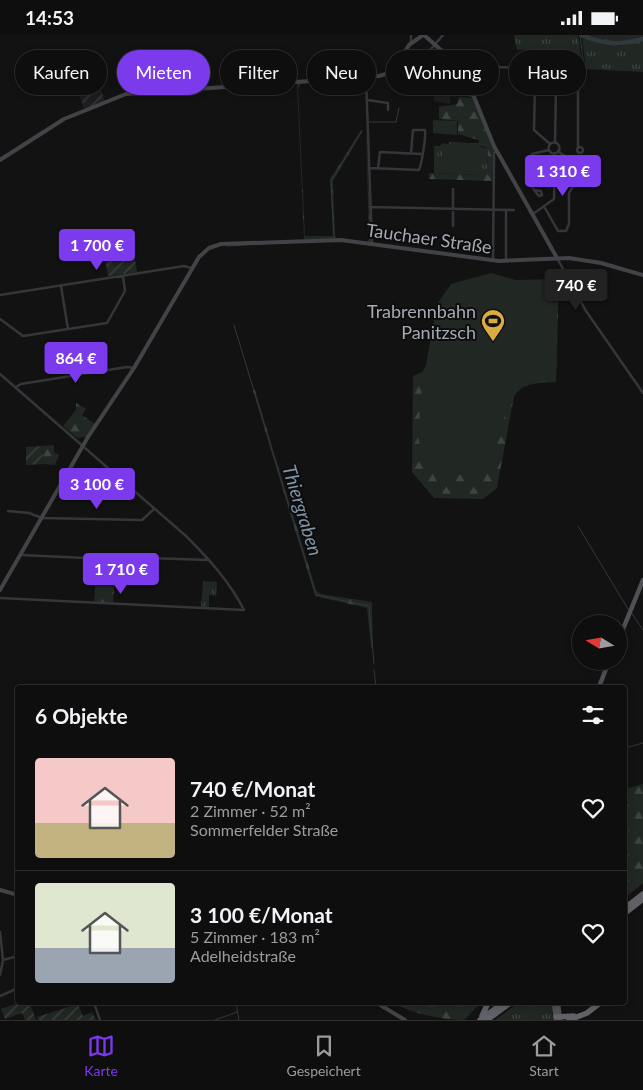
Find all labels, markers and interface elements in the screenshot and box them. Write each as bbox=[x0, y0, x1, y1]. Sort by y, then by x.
text: 14:53 bbox=[25, 6, 74, 29]
chip: Kaufen bbox=[15, 50, 107, 95]
chip: Mieten bbox=[117, 50, 210, 95]
chip: Filter bbox=[220, 50, 297, 95]
chip: Neu bbox=[307, 50, 376, 95]
chip: Wohnung bbox=[386, 50, 499, 95]
chip: Haus bbox=[509, 50, 586, 95]
pin: 1 310 € bbox=[517, 155, 609, 197]
text: 1 310 € bbox=[536, 161, 590, 180]
street label: Tauchaer Straße bbox=[365, 218, 493, 258]
pin: 1 700 € bbox=[51, 229, 143, 271]
text: 1 700 € bbox=[70, 235, 124, 254]
pin: 740 € bbox=[541, 269, 611, 311]
text: 740 € bbox=[555, 275, 597, 294]
place label: Trabrennbahn Panitzsch bbox=[367, 300, 476, 343]
sports icon: Trabrennbahn Panitzsch bbox=[480, 308, 506, 342]
pin: 864 € bbox=[41, 341, 111, 384]
text: 864 € bbox=[55, 348, 97, 367]
water label: Thiergraben bbox=[278, 462, 328, 558]
pin: 3 100 € bbox=[51, 467, 143, 510]
text: 3 100 € bbox=[70, 474, 124, 493]
pin: 1 710 € bbox=[75, 553, 167, 595]
text: 1 710 € bbox=[94, 559, 148, 578]
north arrow bbox=[572, 615, 628, 670]
map controls bbox=[572, 615, 627, 670]
icon: filters bbox=[579, 701, 607, 729]
text: 6 Objekte bbox=[35, 703, 128, 728]
text: 740 €/Monat bbox=[190, 776, 315, 801]
icon: home bbox=[75, 778, 135, 838]
icon: heart bbox=[579, 794, 607, 822]
text: 2 Zimmer · 52 m² bbox=[190, 801, 311, 820]
text: Sommerfelder Straße bbox=[190, 820, 338, 839]
text: 3 100 €/Monat bbox=[190, 902, 333, 927]
icon: home bbox=[75, 903, 135, 963]
icon: heart bbox=[579, 919, 607, 947]
text: 5 Zimmer · 183 m² bbox=[190, 927, 320, 946]
text: Adelheidstraße bbox=[190, 946, 296, 965]
tab: Karte bbox=[84, 1032, 118, 1079]
tab: Gespeichert bbox=[287, 1032, 361, 1079]
tab: Start bbox=[529, 1032, 559, 1079]

